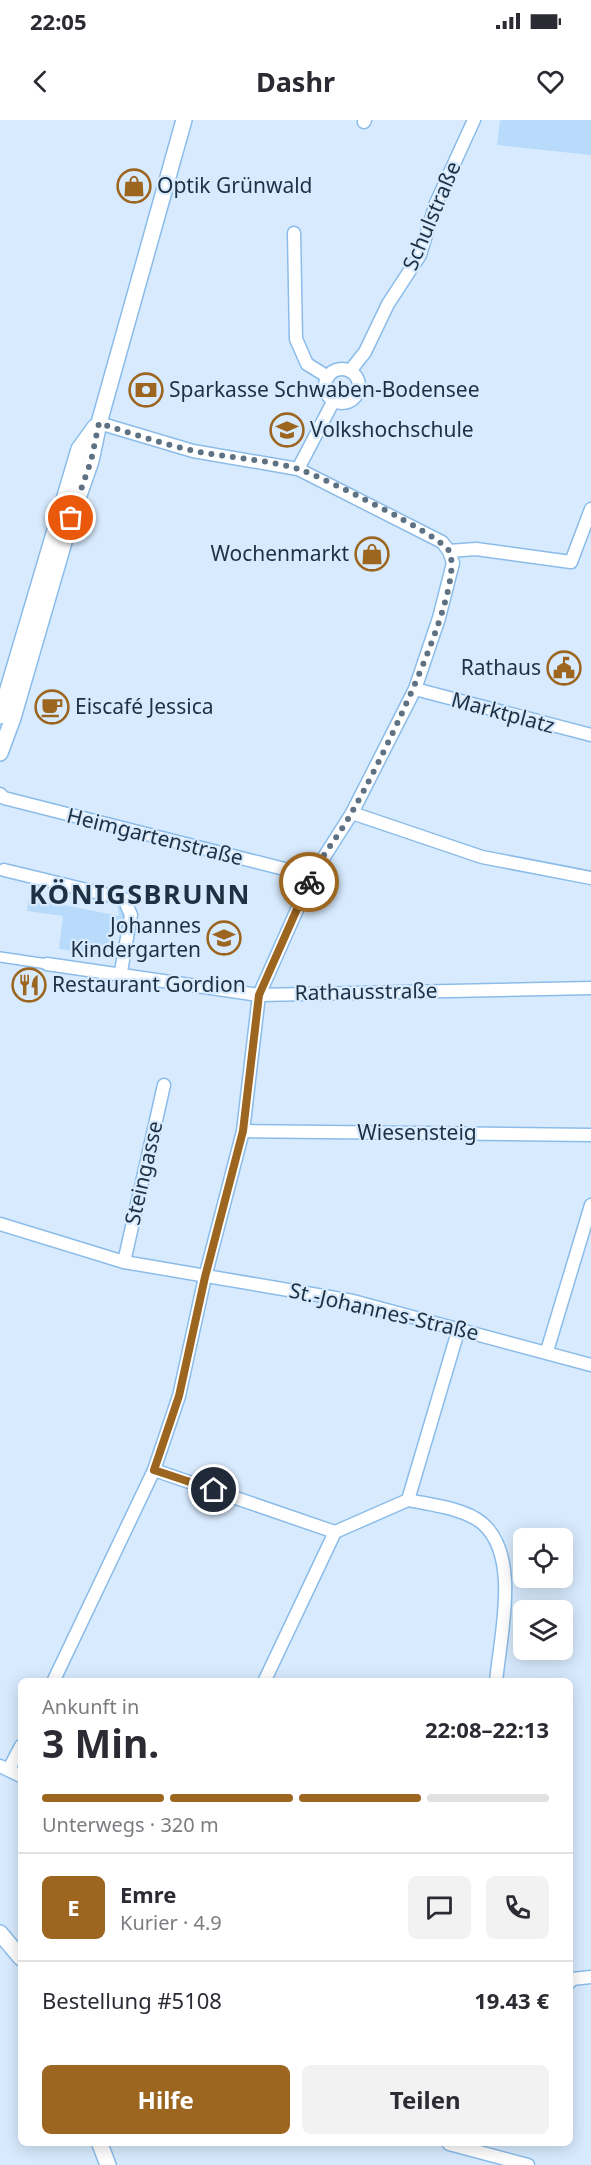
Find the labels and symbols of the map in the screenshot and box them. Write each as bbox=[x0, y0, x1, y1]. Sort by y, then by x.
street label: Schulstraße bbox=[396, 157, 467, 274]
shop icon: Optik Grünwald bbox=[116, 168, 152, 204]
place label: Optik Grünwald bbox=[157, 171, 313, 199]
bank icon: Sparkasse Schwaben-Bodensee bbox=[128, 372, 164, 408]
place label: Sparkasse Schwaben-Bodensee bbox=[169, 375, 480, 403]
school or university icon: Volkshochschule bbox=[269, 412, 305, 448]
place label: Volkshochschule bbox=[310, 415, 474, 443]
pin bbox=[45, 492, 96, 543]
shop icon: Wochenmarkt bbox=[354, 536, 390, 572]
place label: Wochenmarkt bbox=[210, 539, 349, 567]
public building icon: Rathaus bbox=[546, 650, 582, 686]
place label: Rathaus bbox=[461, 653, 541, 681]
street label: Marktplatz bbox=[449, 685, 558, 739]
cafe icon: Eiscafé Jessica bbox=[34, 689, 70, 725]
place label: Eiscafé Jessica bbox=[75, 692, 214, 720]
street label: Heimgartenstraße bbox=[64, 801, 246, 872]
courier bbox=[279, 852, 339, 912]
district label: KÖNIGSBRUNN bbox=[29, 875, 251, 912]
place label: Johannes Kindergarten bbox=[71, 911, 201, 963]
school or university icon: Johannes Kindergarten bbox=[206, 920, 242, 956]
restaurant icon: Restaurant Gordion bbox=[11, 967, 47, 1003]
place label: Restaurant Gordion bbox=[52, 970, 246, 998]
street label: Rathausstraße bbox=[294, 976, 438, 1006]
street label: Steingasse bbox=[117, 1118, 169, 1228]
street label: Wiesensteig bbox=[357, 1118, 477, 1146]
street label: St.-Johannes-Straße bbox=[287, 1276, 482, 1346]
pin bbox=[188, 1464, 239, 1515]

